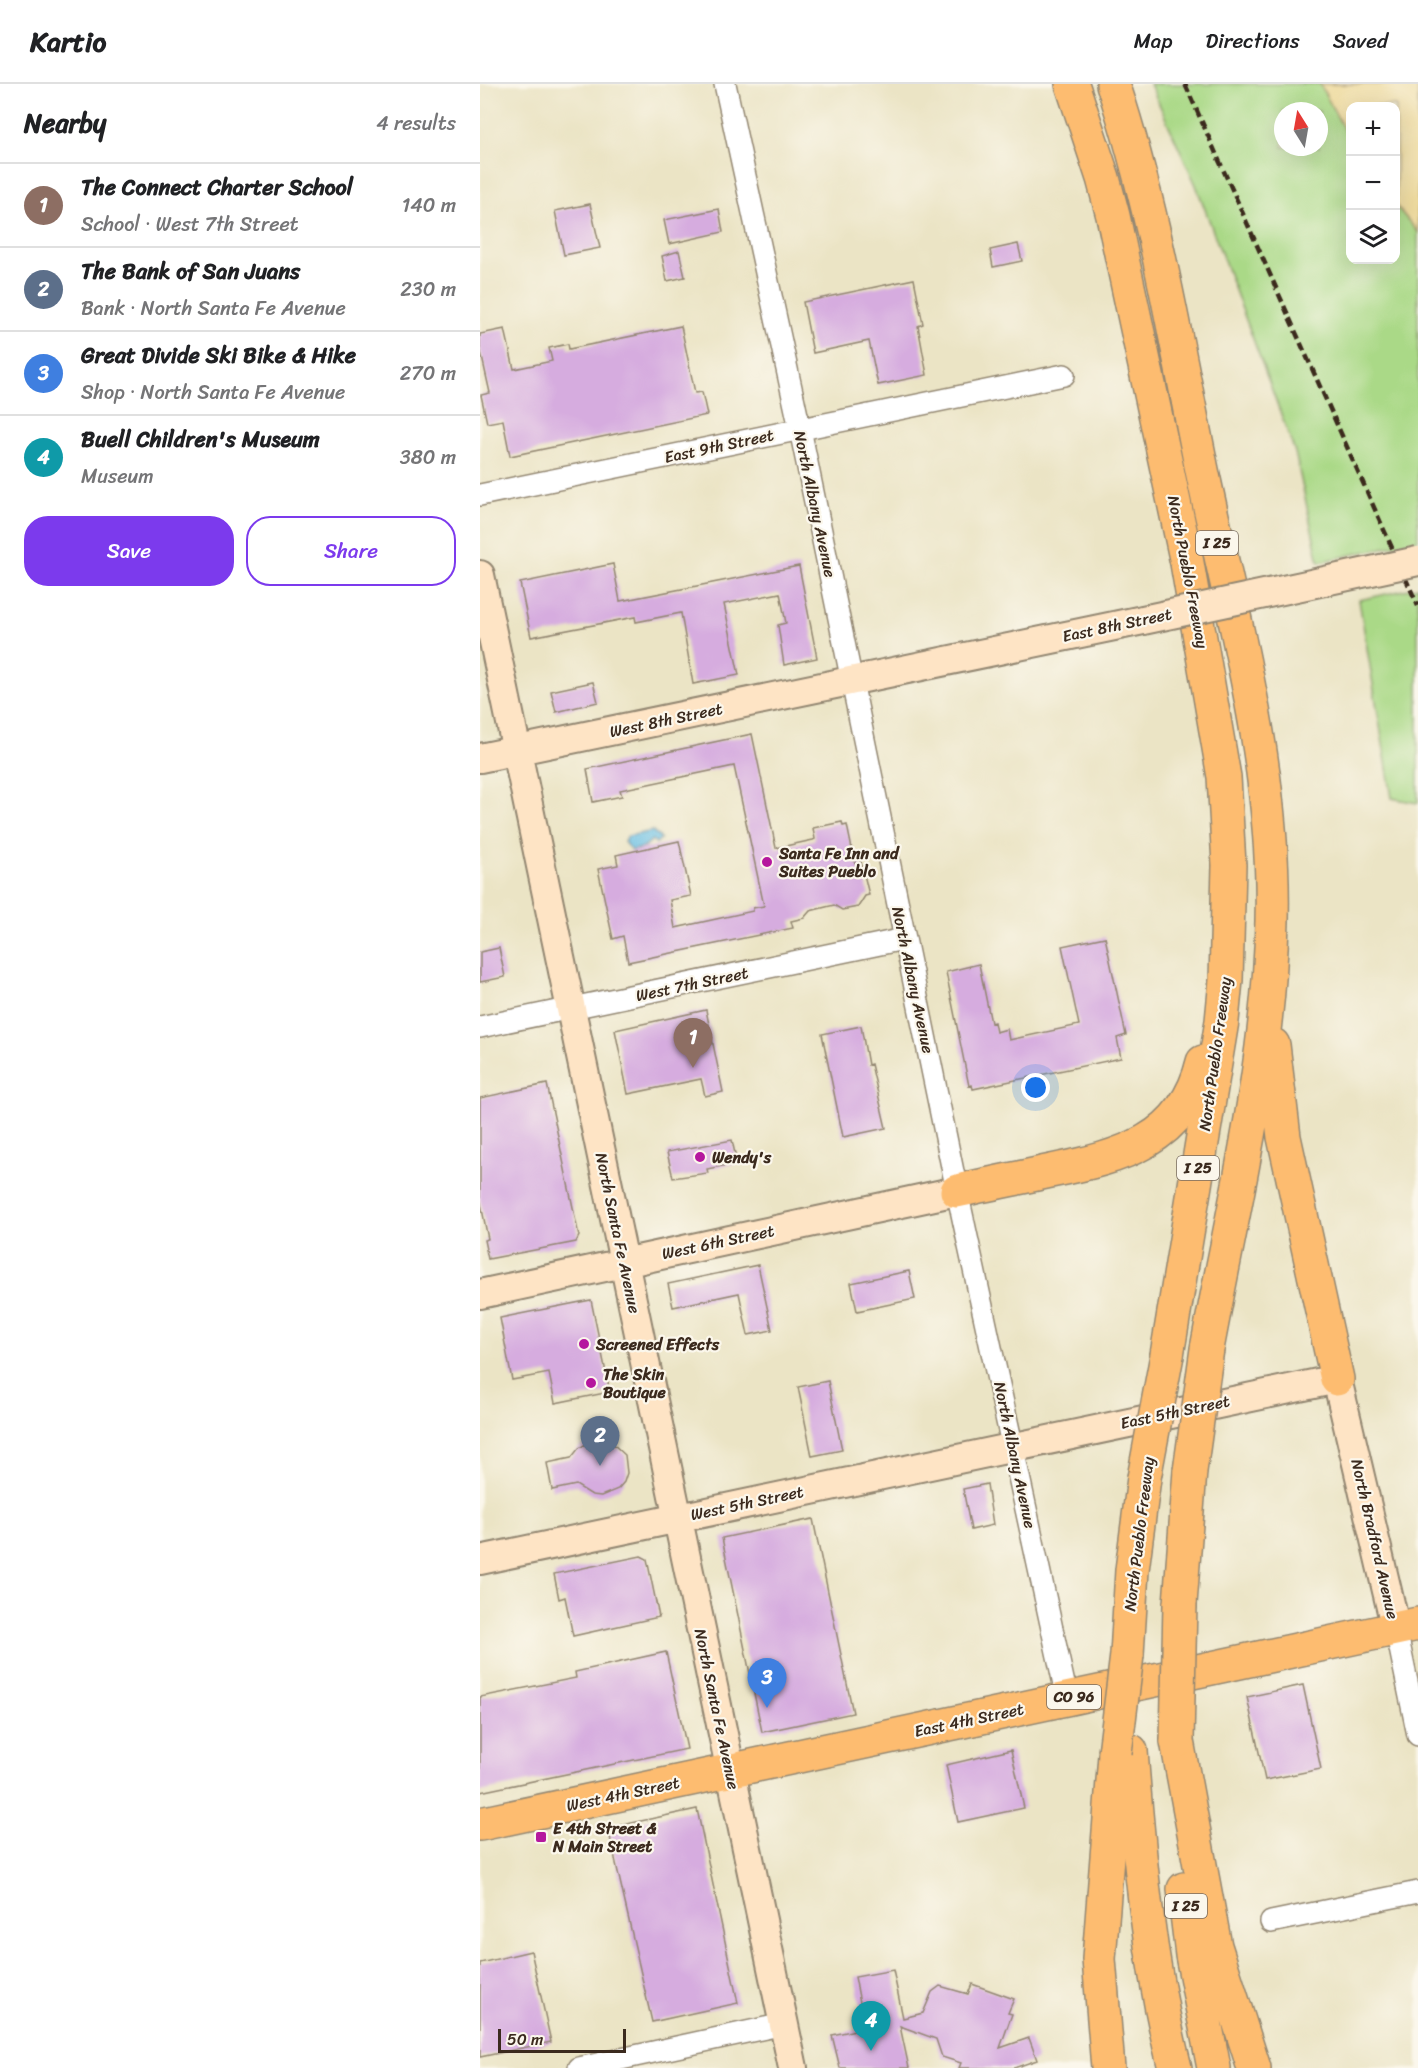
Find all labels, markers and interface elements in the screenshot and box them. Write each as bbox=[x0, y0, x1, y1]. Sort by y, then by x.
text: Kartio bbox=[30, 17, 106, 66]
text: Map bbox=[1134, 22, 1172, 60]
text: Directions bbox=[1205, 22, 1300, 60]
text: Saved bbox=[1333, 22, 1388, 60]
text: Nearby bbox=[24, 100, 106, 146]
north arrow bbox=[1274, 102, 1328, 156]
map controls bbox=[1346, 102, 1400, 264]
button: + bbox=[1346, 102, 1400, 156]
text: 4 results bbox=[376, 106, 456, 141]
button: − bbox=[1346, 156, 1400, 210]
text: The Connect Charter School bbox=[81, 168, 353, 207]
text: 1 bbox=[39, 188, 48, 223]
text: 140 m bbox=[402, 188, 456, 223]
text: School · West 7th Street bbox=[81, 207, 299, 242]
button: layers bbox=[1346, 210, 1400, 264]
text: The Bank of San Juans bbox=[81, 252, 300, 291]
text: 2 bbox=[38, 272, 49, 307]
text: 230 m bbox=[400, 272, 456, 307]
text: Bank · North Santa Fe Avenue bbox=[81, 291, 346, 326]
text: Great Divide Ski Bike & Hike bbox=[81, 336, 356, 375]
text: 3 bbox=[38, 356, 49, 391]
text: 270 m bbox=[400, 356, 456, 391]
text: Shop · North Santa Fe Avenue bbox=[81, 375, 345, 410]
text: Buell Children's Museum bbox=[81, 420, 320, 459]
street label: East 9th Street bbox=[662, 420, 776, 472]
street label: North Albany Avenue bbox=[785, 428, 845, 580]
text: 4 bbox=[37, 440, 50, 475]
text: 380 m bbox=[400, 440, 456, 475]
text: Museum bbox=[81, 459, 154, 494]
street label: North Pueblo Freeway bbox=[1159, 493, 1217, 652]
button: Save bbox=[24, 516, 234, 586]
button: Share bbox=[246, 516, 456, 586]
road number: I 25 bbox=[1196, 531, 1238, 555]
street label: East 8th Street bbox=[1060, 599, 1174, 651]
street label: West 8th Street bbox=[607, 694, 725, 746]
place label: Santa Fe Inn and Suites Pueblo bbox=[778, 839, 900, 886]
marker: Santa Fe Inn and Suites Pueblo bbox=[760, 855, 774, 869]
street label: North Albany Avenue bbox=[883, 904, 943, 1056]
street label: West 7th Street bbox=[633, 958, 751, 1010]
street label: North Pueblo Freeway bbox=[1190, 974, 1240, 1133]
pin: 1 bbox=[674, 1018, 712, 1068]
your location bbox=[1021, 1073, 1050, 1102]
place label: Wendy's bbox=[712, 1143, 772, 1172]
street label: North Santa Fe Avenue bbox=[587, 1150, 649, 1316]
marker: Wendy's bbox=[693, 1150, 707, 1164]
road number: I 25 bbox=[1177, 1156, 1219, 1180]
street label: West 6th Street bbox=[659, 1216, 777, 1268]
place label: Screened Effects bbox=[595, 1330, 720, 1359]
marker: Screened Effects bbox=[577, 1337, 591, 1351]
place label: The Skin Boutique bbox=[603, 1360, 667, 1407]
marker: The Skin Boutique bbox=[584, 1376, 598, 1390]
street label: North Albany Avenue bbox=[985, 1379, 1045, 1531]
street label: East 5th Street bbox=[1118, 1386, 1232, 1438]
pin: 2 bbox=[580, 1416, 620, 1466]
street label: North Pueblo Freeway bbox=[1115, 1455, 1163, 1613]
street label: North Bradford Avenue bbox=[1342, 1456, 1408, 1622]
street label: West 5th Street bbox=[688, 1477, 806, 1529]
street label: North Santa Fe Avenue bbox=[686, 1626, 748, 1792]
pin: 3 bbox=[748, 1658, 786, 1708]
road number: CO 96 bbox=[1047, 1685, 1101, 1709]
street label: East 4th Street bbox=[911, 1694, 1027, 1746]
street label: West 4th Street bbox=[564, 1768, 682, 1820]
place label: E 4th Street & N Main Street bbox=[552, 1814, 657, 1861]
marker: E 4th Street & N Main Street bbox=[534, 1830, 548, 1844]
road number: I 25 bbox=[1165, 1894, 1207, 1918]
pin: 4 bbox=[852, 2002, 890, 2051]
text: 50 m bbox=[507, 2025, 543, 2054]
scale bar bbox=[498, 2026, 626, 2054]

